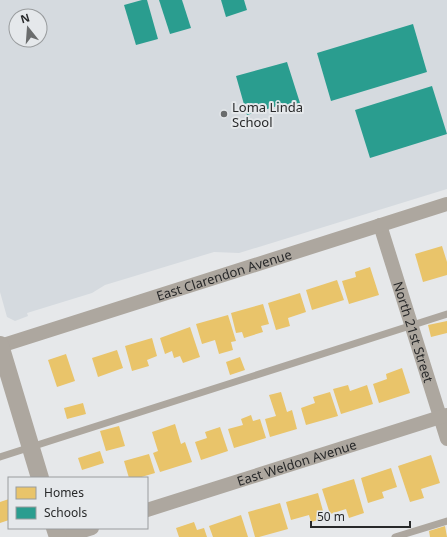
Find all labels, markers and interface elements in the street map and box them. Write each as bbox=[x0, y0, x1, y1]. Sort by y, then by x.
north arrow bbox=[8, 8, 48, 48]
text: N bbox=[18, 9, 31, 26]
place label: Loma Linda School bbox=[232, 98, 303, 131]
marker: Loma Linda School bbox=[219, 109, 229, 119]
street label: East Clarendon Avenue bbox=[154, 245, 294, 305]
street label: North 21st Street bbox=[389, 279, 438, 385]
street label: East Weldon Avenue bbox=[235, 435, 359, 490]
legend bbox=[8, 477, 148, 529]
text: Homes bbox=[44, 484, 84, 501]
scale bar bbox=[311, 503, 410, 529]
text: Schools bbox=[44, 504, 87, 521]
text: 50 m bbox=[317, 508, 345, 525]

